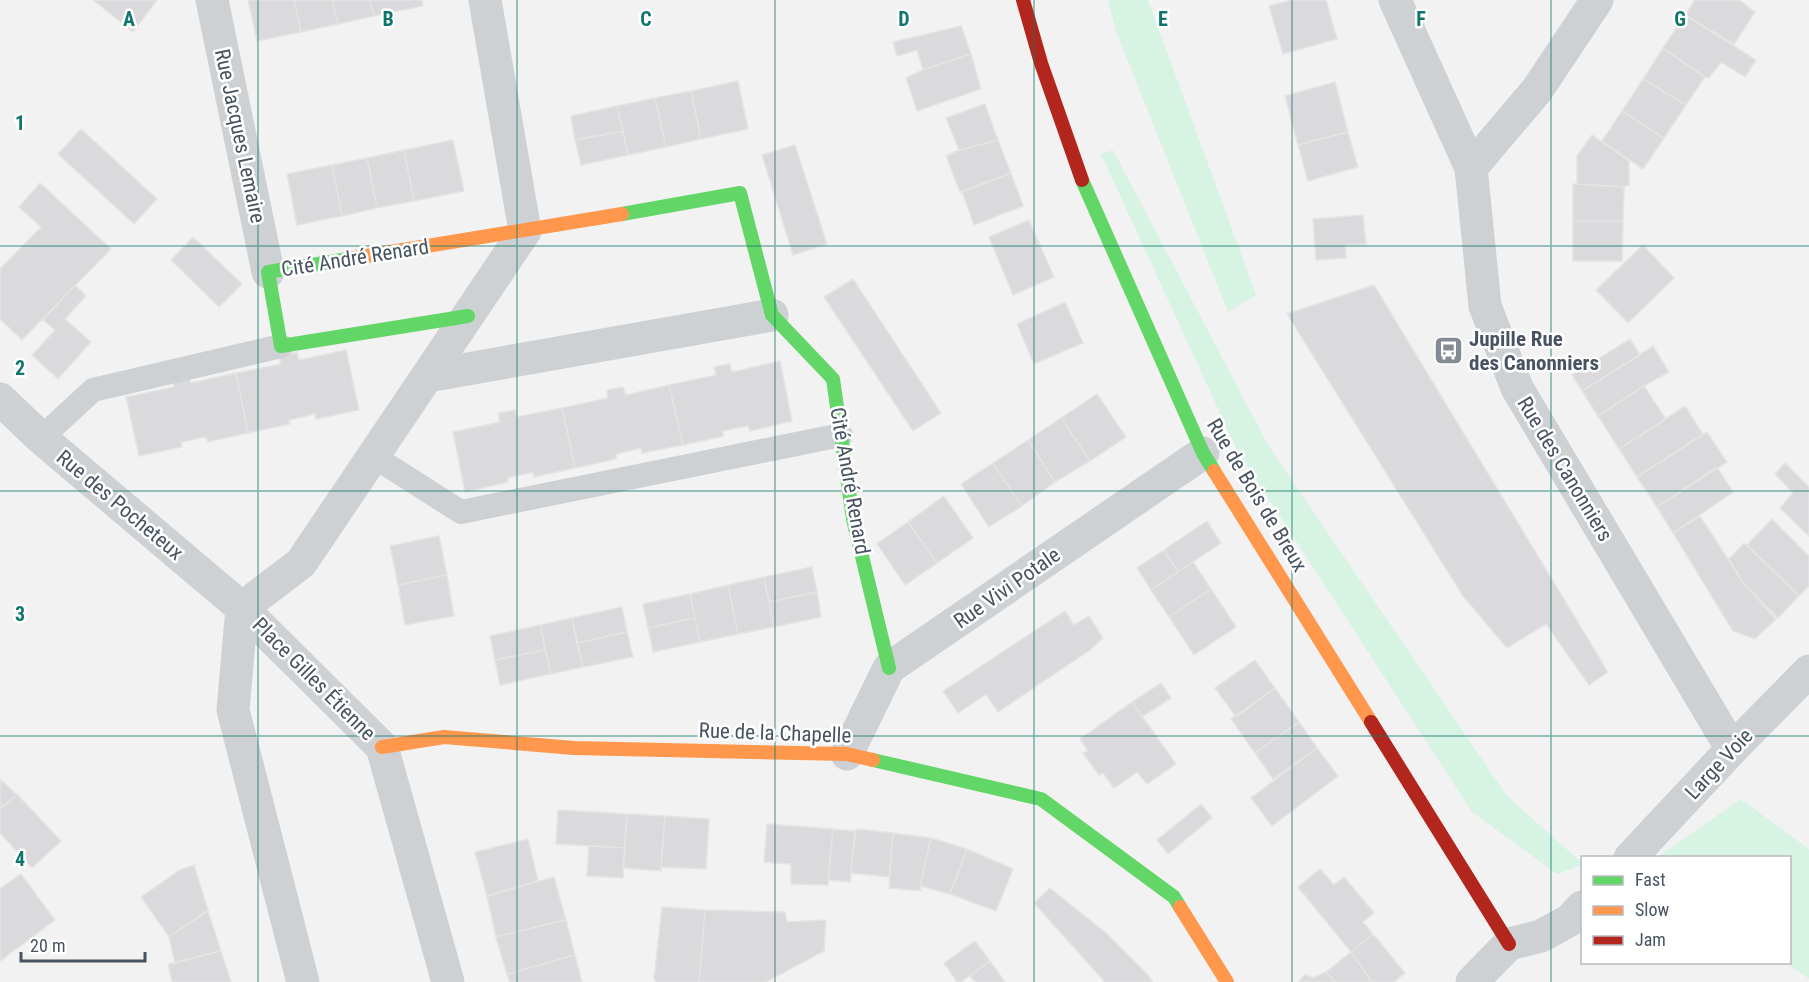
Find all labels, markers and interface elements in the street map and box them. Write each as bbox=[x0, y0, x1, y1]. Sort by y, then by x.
text: A bbox=[123, 7, 135, 31]
text: B bbox=[382, 7, 394, 31]
text: C bbox=[640, 7, 652, 31]
text: D bbox=[898, 7, 910, 31]
text: E bbox=[1158, 7, 1168, 31]
text: F bbox=[1416, 7, 1426, 31]
text: G bbox=[1674, 7, 1686, 31]
street label: Rue Jacques Lemaire bbox=[210, 47, 270, 225]
text: 1 bbox=[15, 111, 25, 135]
street label: Cité André Renard bbox=[280, 234, 430, 282]
place label: Jupille Rue des Canonniers bbox=[1469, 327, 1599, 375]
bus stop icon: Jupille Rue des Canonniers bbox=[1432, 335, 1464, 367]
text: 2 bbox=[15, 356, 25, 380]
street label: Rue des Canonniers bbox=[1512, 392, 1618, 546]
street label: Cité André Renard bbox=[825, 406, 875, 556]
street label: Rue de Bois de Breux bbox=[1202, 414, 1312, 576]
street label: Rue des Pocheteux bbox=[52, 445, 188, 565]
street label: Rue Vivi Potale bbox=[949, 542, 1065, 633]
text: 3 bbox=[15, 602, 25, 626]
street label: Place Gilles Étienne bbox=[248, 613, 380, 745]
street label: Rue de la Chapelle bbox=[698, 718, 852, 748]
street label: Large Voie bbox=[1680, 724, 1758, 804]
text: 4 bbox=[15, 847, 25, 871]
legend bbox=[1581, 856, 1791, 964]
text: Fast bbox=[1635, 869, 1666, 890]
text: Slow bbox=[1635, 899, 1670, 920]
scale bar bbox=[21, 925, 146, 963]
text: Jam bbox=[1635, 929, 1666, 950]
text: 20 m bbox=[30, 935, 65, 956]

